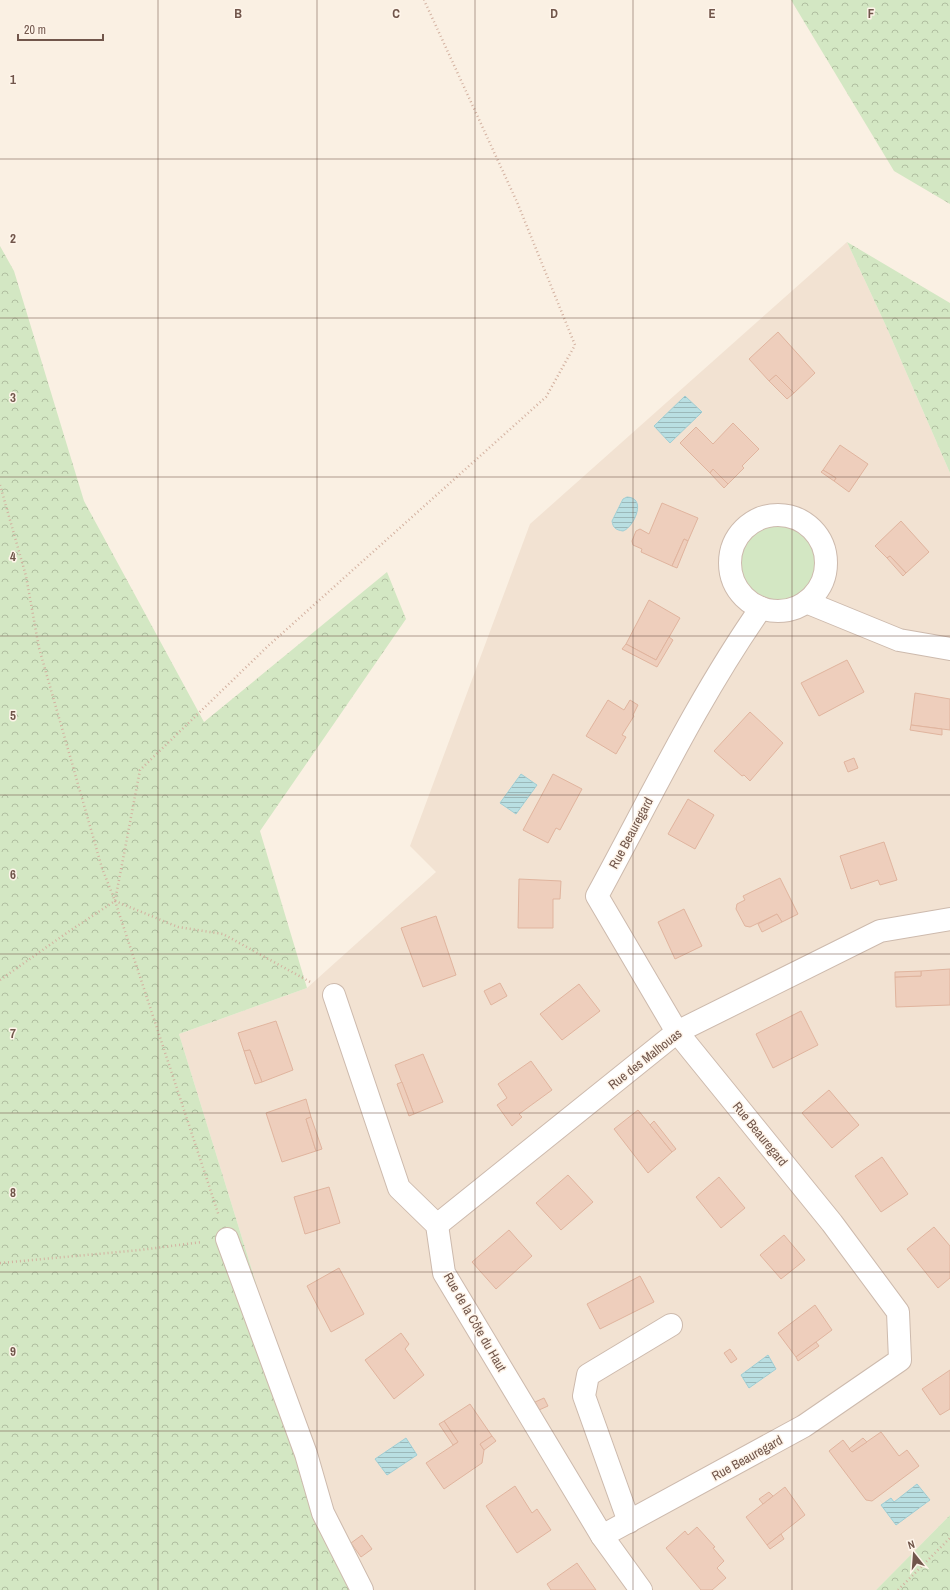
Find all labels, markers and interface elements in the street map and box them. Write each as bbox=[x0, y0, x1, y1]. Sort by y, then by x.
text: B bbox=[234, 5, 242, 22]
text: C bbox=[392, 5, 400, 22]
text: D bbox=[550, 5, 558, 22]
text: E bbox=[708, 5, 716, 22]
text: F bbox=[868, 5, 875, 22]
scale bar bbox=[18, 16, 103, 42]
text: 20 m bbox=[24, 22, 46, 38]
text: 1 bbox=[10, 71, 16, 88]
text: 2 bbox=[10, 230, 16, 247]
text: 3 bbox=[10, 389, 16, 406]
text: 4 bbox=[10, 548, 16, 565]
text: 5 bbox=[10, 707, 16, 724]
street label: Rue Beauregard bbox=[605, 794, 657, 872]
text: 6 bbox=[10, 866, 16, 883]
text: 7 bbox=[10, 1025, 16, 1042]
street label: Rue des Malhouas bbox=[605, 1025, 685, 1093]
street label: Rue Beauregard bbox=[729, 1098, 791, 1170]
text: 8 bbox=[10, 1184, 16, 1201]
street label: Rue de la Côte du Haut bbox=[440, 1270, 510, 1375]
text: 9 bbox=[10, 1343, 16, 1360]
street label: Rue Beauregard bbox=[709, 1432, 785, 1484]
north arrow bbox=[894, 1534, 934, 1574]
text: N bbox=[906, 1537, 916, 1552]

